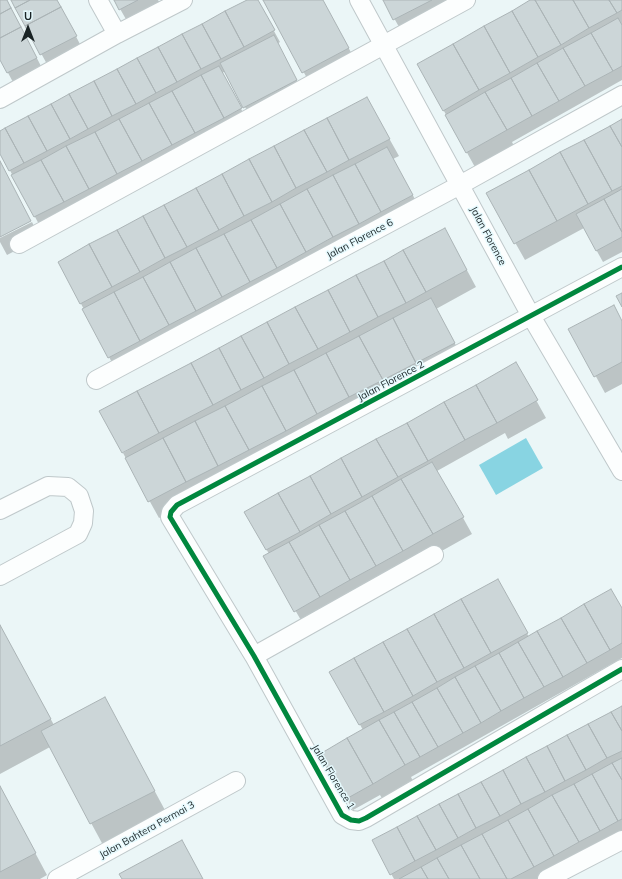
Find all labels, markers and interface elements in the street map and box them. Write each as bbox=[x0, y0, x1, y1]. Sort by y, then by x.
north arrow bbox=[8, 8, 48, 48]
text: U bbox=[24, 9, 32, 23]
street label: Jalan Florence bbox=[467, 204, 509, 268]
street label: Jalan Florence 6 bbox=[325, 216, 395, 262]
street label: Jalan Florence 2 bbox=[356, 358, 426, 404]
street label: Jalan Florence 1 bbox=[309, 742, 357, 812]
street label: Jalan Bahtera Permai 3 bbox=[97, 799, 197, 861]

